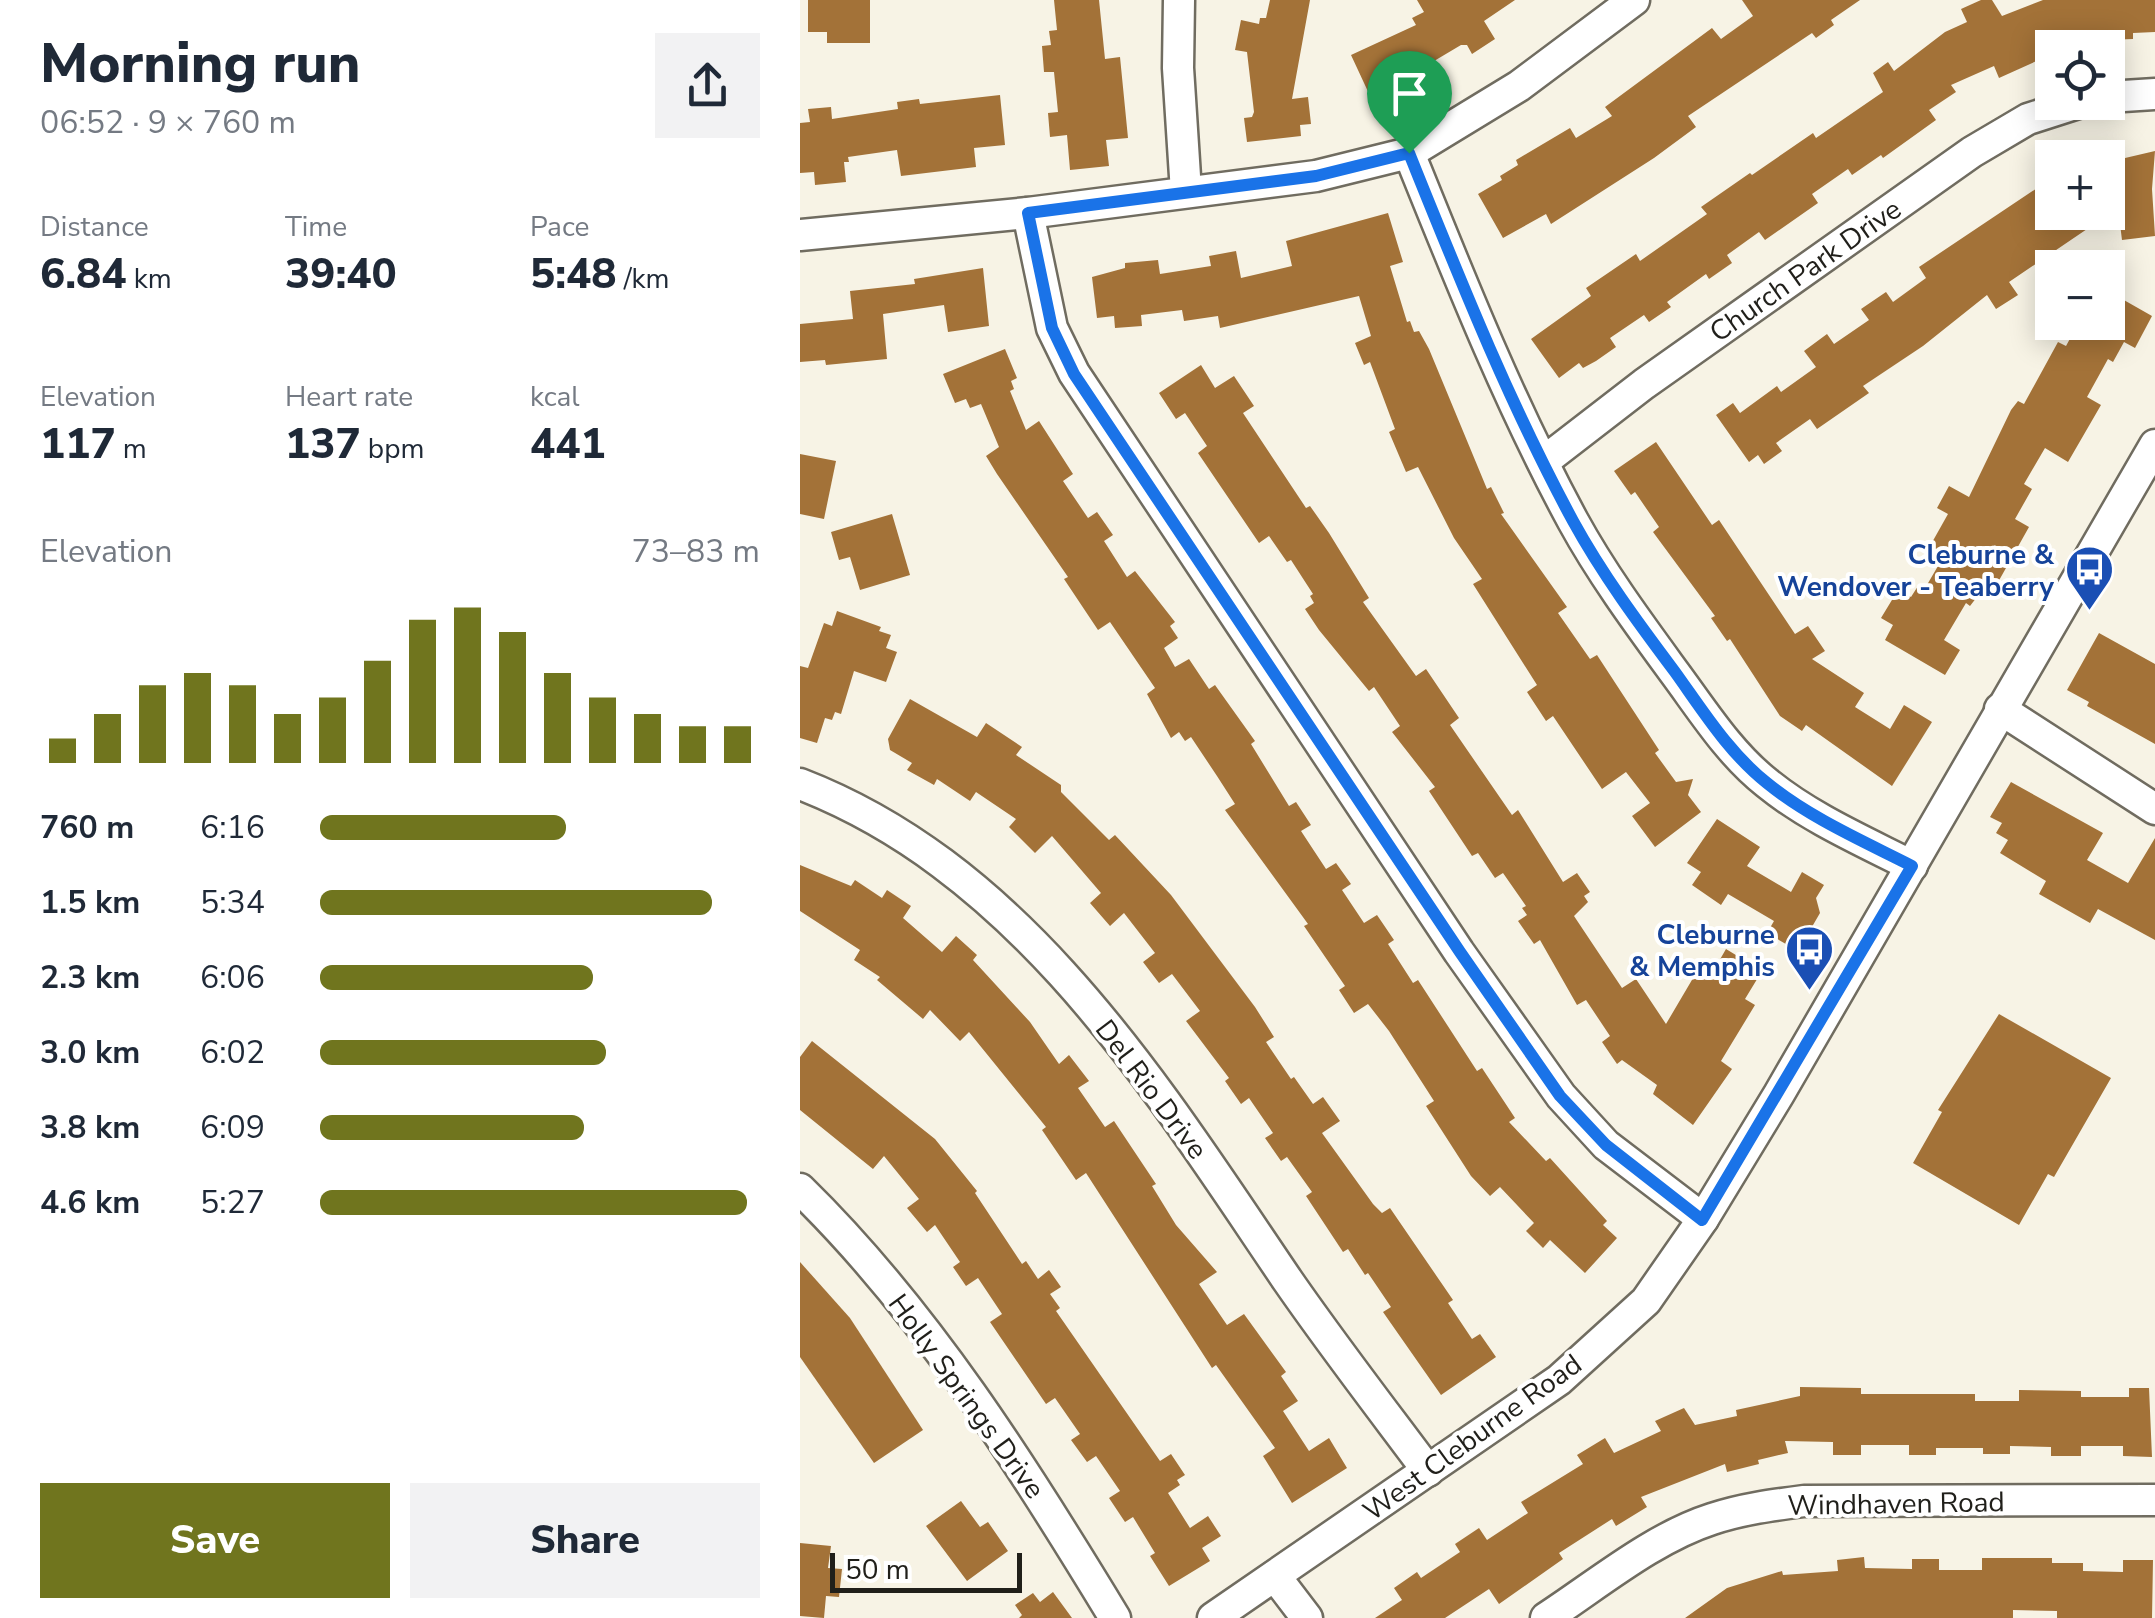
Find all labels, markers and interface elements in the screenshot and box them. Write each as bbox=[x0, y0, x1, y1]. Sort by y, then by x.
text: Morning run bbox=[40, 26, 360, 101]
map controls bbox=[2035, 30, 2125, 340]
button: locate bbox=[2035, 30, 2125, 120]
button: share bbox=[655, 33, 760, 138]
pin bbox=[1367, 51, 1452, 154]
icon: arrive bbox=[1382, 66, 1437, 121]
text: 06:52 · 9 × 760 m bbox=[40, 101, 296, 144]
button: + bbox=[2035, 140, 2125, 230]
street label: Church Park Drive bbox=[1702, 190, 1909, 351]
text: Distance bbox=[40, 208, 149, 246]
text: Time bbox=[285, 208, 347, 246]
text: Pace bbox=[530, 208, 589, 246]
text: 6.84 bbox=[40, 246, 127, 303]
text: 39:40 bbox=[285, 246, 397, 303]
text: 5:48 bbox=[530, 246, 617, 303]
button: − bbox=[2035, 250, 2125, 340]
text: km bbox=[127, 260, 172, 298]
text: /km bbox=[617, 260, 670, 298]
text: Elevation bbox=[40, 378, 156, 416]
text: Heart rate bbox=[285, 378, 413, 416]
text: kcal bbox=[530, 378, 580, 416]
text: 117 bbox=[40, 416, 116, 473]
text: 137 bbox=[285, 416, 361, 473]
text: 441 bbox=[530, 416, 606, 473]
text: m bbox=[116, 430, 147, 468]
text: bpm bbox=[361, 430, 424, 468]
text: Elevation bbox=[40, 530, 173, 573]
text: 73–83 m bbox=[632, 530, 760, 573]
place label: Cleburne & Wendover - Teaberry bbox=[1777, 536, 2055, 606]
bus stop icon: Cleburne & Wendover - Teaberry bbox=[2063, 544, 2115, 612]
text: 760 m bbox=[40, 806, 134, 849]
text: 6:16 bbox=[200, 806, 265, 849]
text: 1.5 km bbox=[40, 881, 140, 924]
text: 5:34 bbox=[200, 881, 265, 924]
place label: Cleburne & Memphis bbox=[1629, 916, 1775, 986]
bus stop icon: Cleburne & Memphis bbox=[1784, 924, 1836, 992]
text: 2.3 km bbox=[40, 956, 140, 999]
text: 6:06 bbox=[200, 956, 265, 999]
street label: Del Rio Drive bbox=[1086, 1012, 1216, 1167]
text: 3.0 km bbox=[40, 1031, 140, 1074]
text: 6:02 bbox=[200, 1031, 265, 1074]
text: 3.8 km bbox=[40, 1106, 140, 1149]
text: 6:09 bbox=[200, 1106, 265, 1149]
text: 4.6 km bbox=[40, 1181, 140, 1224]
text: 5:27 bbox=[200, 1181, 265, 1224]
street label: Holly Springs Drive bbox=[879, 1287, 1053, 1507]
street label: West Cleburne Road bbox=[1356, 1346, 1590, 1530]
button: Save bbox=[40, 1483, 390, 1598]
button: Share bbox=[410, 1483, 760, 1598]
street label: Windhaven Road bbox=[1787, 1483, 2005, 1525]
scale bar bbox=[830, 1548, 1022, 1592]
text: 50 m bbox=[845, 1551, 910, 1589]

